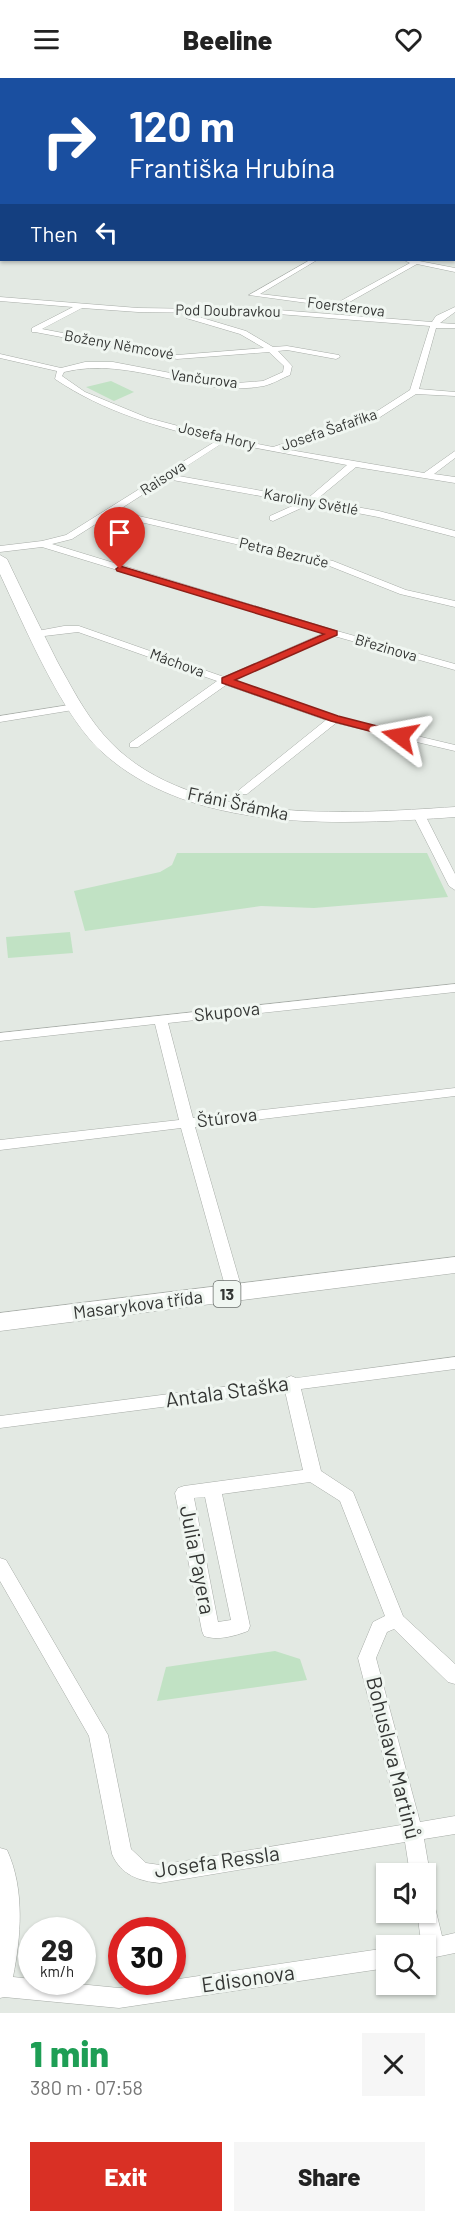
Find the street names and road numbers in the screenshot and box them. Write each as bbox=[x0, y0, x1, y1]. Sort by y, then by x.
street label: Foersterova bbox=[306, 292, 386, 320]
street label: Pod Doubravkou bbox=[175, 300, 281, 320]
street label: Boženy Němcové bbox=[63, 326, 175, 363]
street label: Vančurova bbox=[170, 365, 239, 391]
street label: Josefa Šafaříka bbox=[278, 404, 379, 454]
street label: Josefa Hory bbox=[177, 417, 258, 453]
street label: Raisova bbox=[136, 456, 188, 498]
street label: Karoliny Světlé bbox=[262, 484, 360, 518]
street label: Petra Bezruče bbox=[238, 533, 331, 571]
street label: Březinova bbox=[353, 630, 419, 664]
street label: Máchova bbox=[148, 644, 207, 680]
street label: Fráni Šrámka bbox=[186, 782, 291, 824]
street label: Skupova bbox=[193, 997, 261, 1025]
street label: Štúrova bbox=[196, 1102, 258, 1132]
road number: 13 bbox=[214, 1281, 240, 1307]
street label: Masarykova třída bbox=[72, 1285, 204, 1323]
street label: Antala Staška bbox=[164, 1370, 290, 1412]
street label: Julia Payera bbox=[176, 1503, 221, 1616]
street label: Bohuslava Martinů bbox=[362, 1674, 427, 1842]
street label: Josefa Ressla bbox=[153, 1839, 281, 1882]
street label: Edisonova bbox=[200, 1959, 296, 1996]

